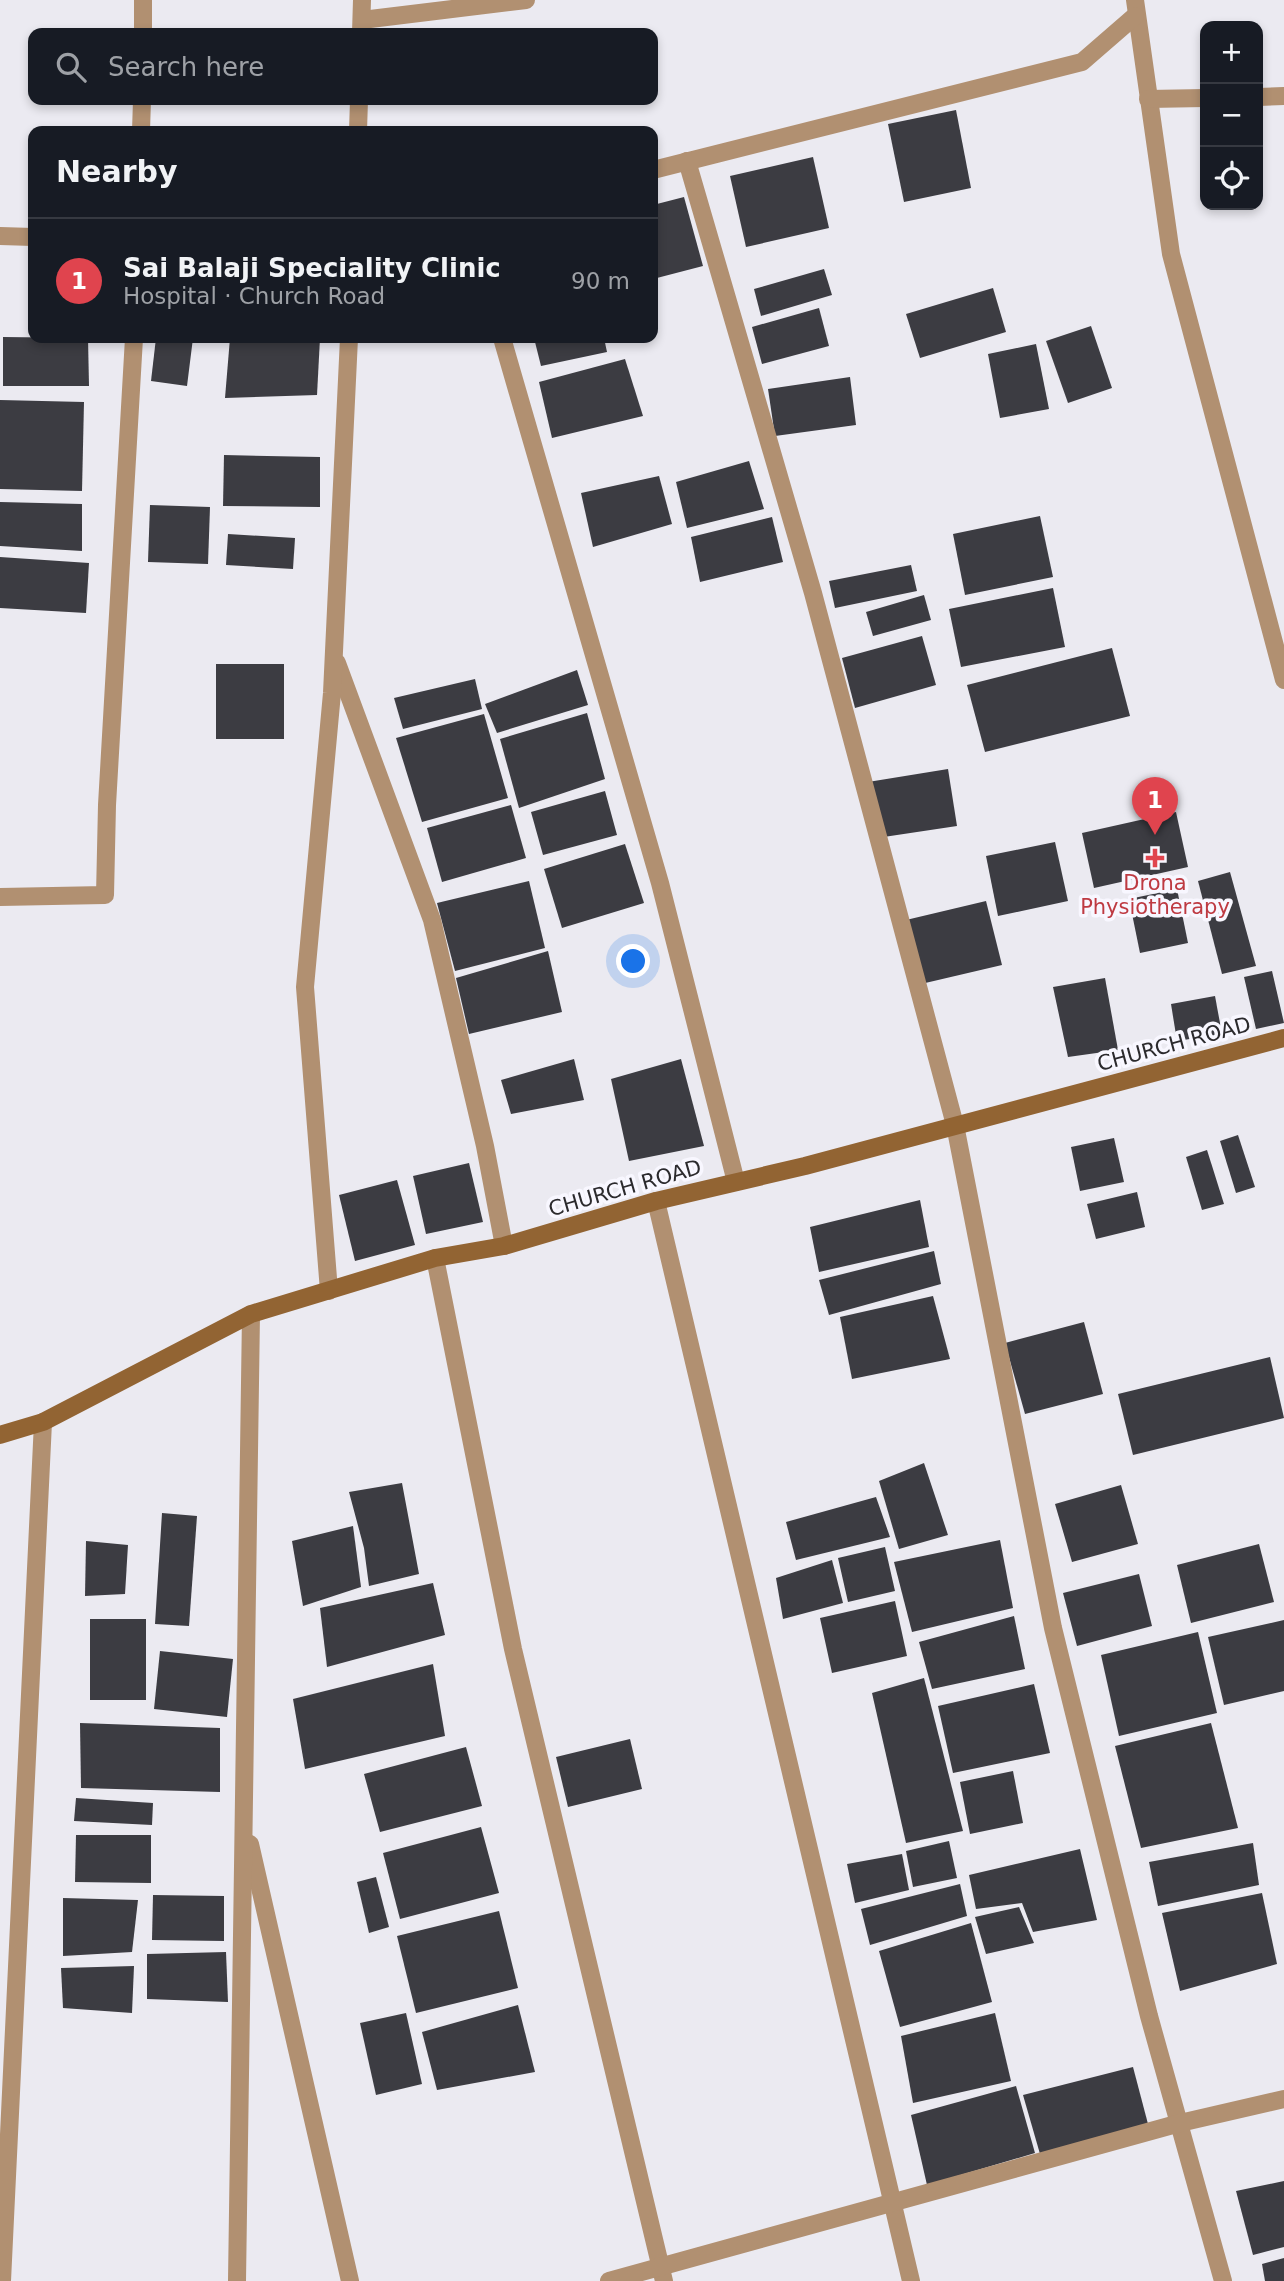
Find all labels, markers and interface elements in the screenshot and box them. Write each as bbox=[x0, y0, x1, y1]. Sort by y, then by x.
map controls bbox=[1200, 21, 1263, 210]
button: + bbox=[1200, 21, 1263, 84]
search box bbox=[28, 28, 658, 105]
icon: search bbox=[52, 48, 90, 86]
text: Search here bbox=[108, 52, 264, 82]
button: − bbox=[1200, 84, 1263, 147]
button: locate bbox=[1200, 147, 1263, 210]
text: Nearby bbox=[56, 154, 178, 189]
text: Sai Balaji Speciality Clinic bbox=[123, 253, 501, 283]
text: 1 bbox=[71, 268, 87, 294]
text: 90 m bbox=[571, 268, 630, 294]
text: Hospital · Church Road bbox=[123, 283, 385, 309]
pin: 1 bbox=[1132, 777, 1178, 835]
marker: Drona Physiotherapy bbox=[1145, 848, 1165, 868]
place label: Drona Physiotherapy bbox=[1080, 871, 1230, 919]
your location bbox=[616, 944, 650, 978]
street label: CHURCH ROAD bbox=[1095, 1012, 1253, 1076]
street label: CHURCH ROAD bbox=[546, 1155, 704, 1221]

